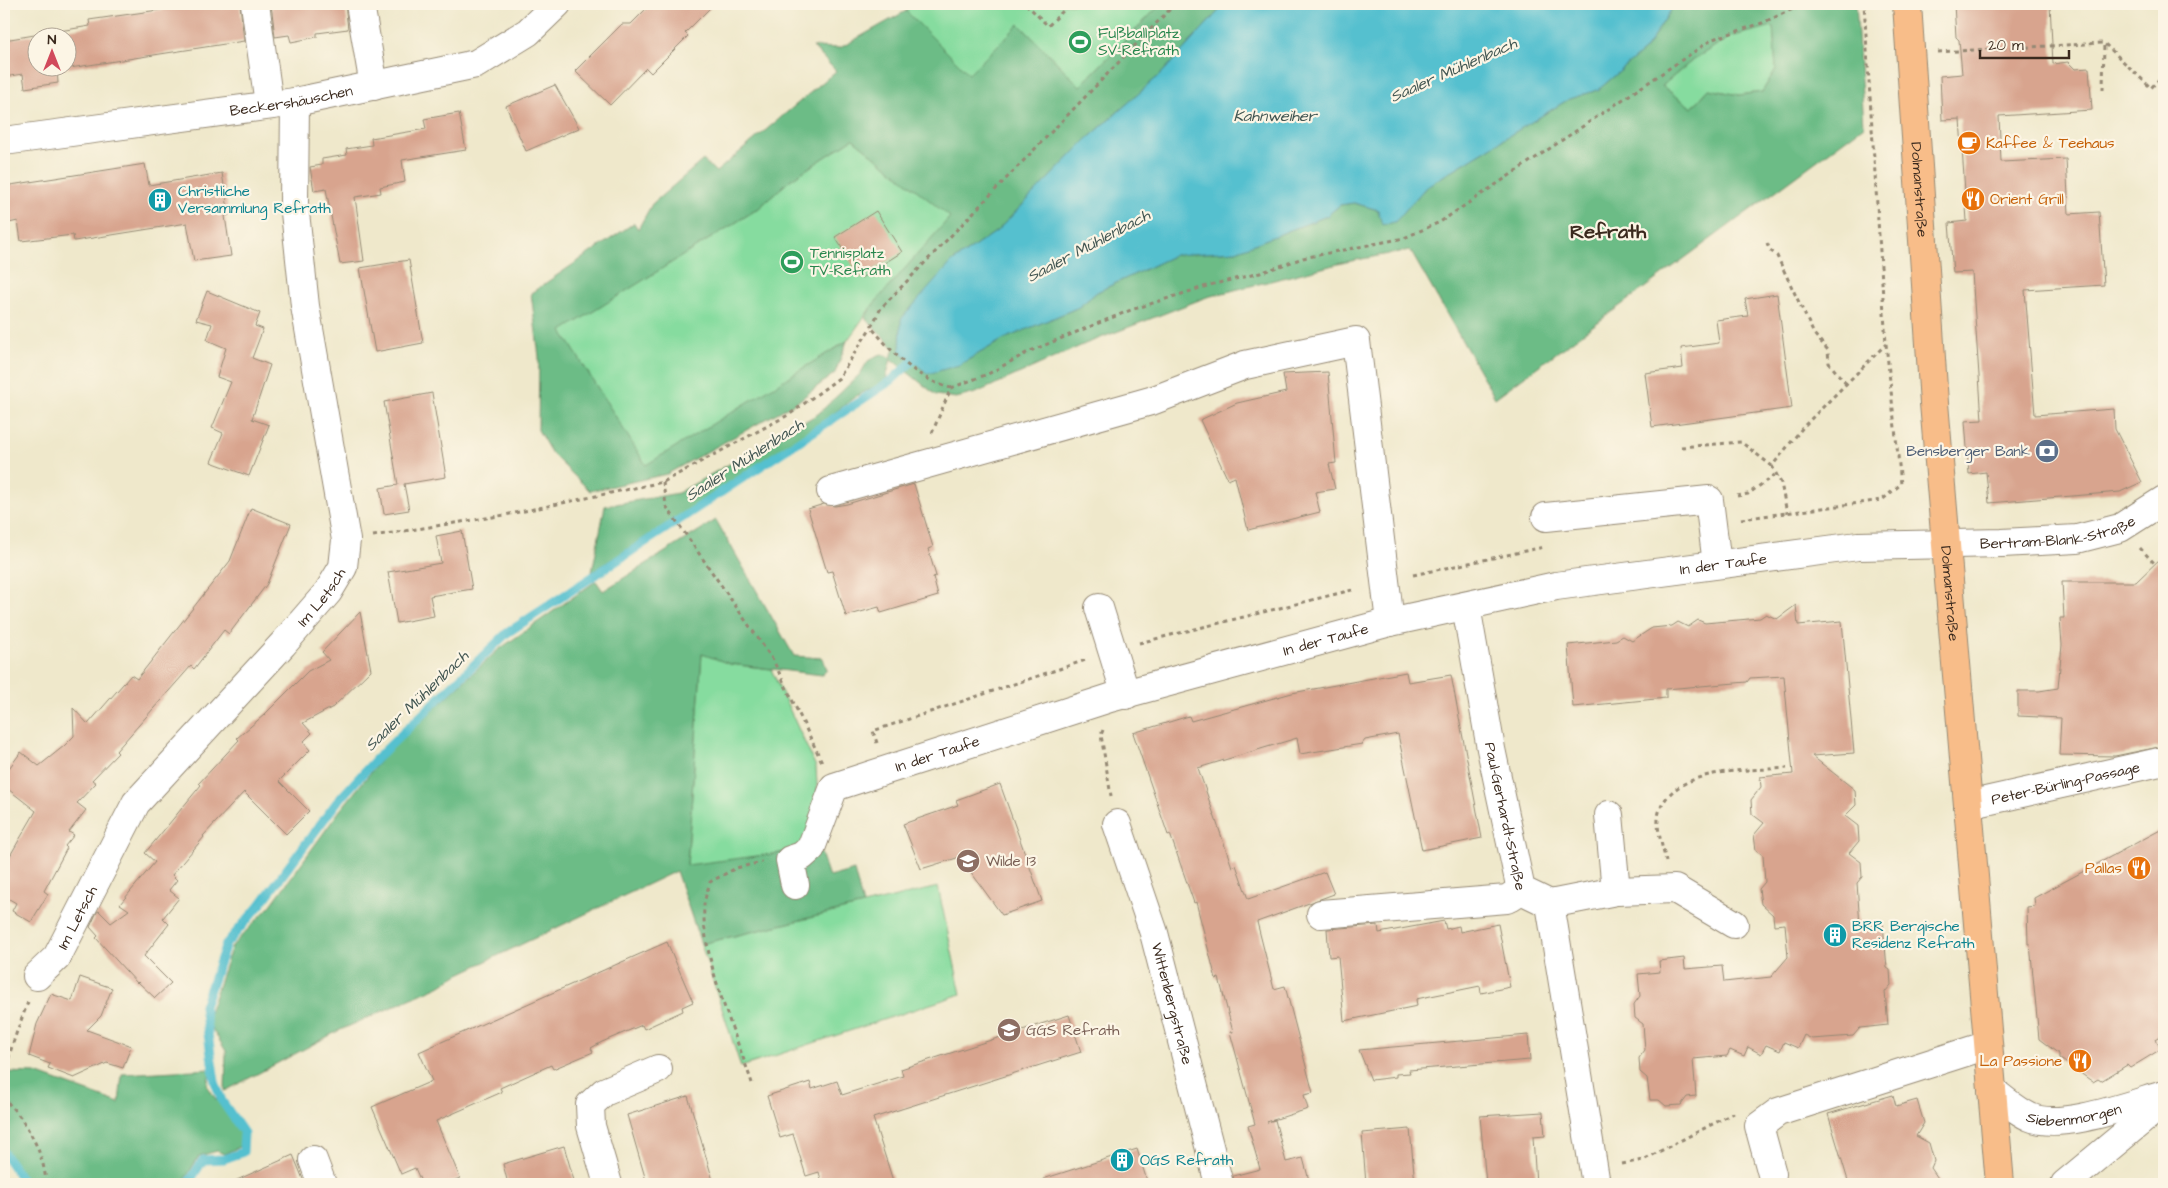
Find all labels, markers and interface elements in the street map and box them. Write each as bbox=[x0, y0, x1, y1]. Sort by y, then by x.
place label: Fußballplatz SV-Refrath bbox=[1098, 23, 1180, 61]
north arrow bbox=[28, 28, 78, 78]
scale bar bbox=[1980, 28, 2069, 60]
sports icon: Fußballplatz SV-Refrath bbox=[1067, 29, 1093, 55]
text: N bbox=[48, 30, 57, 50]
water label: Saaler Mühlenbach bbox=[1387, 32, 1521, 108]
text: 20 m bbox=[1988, 35, 2024, 56]
street label: Beckershäuschen bbox=[229, 80, 355, 122]
water label: Kahnweiher bbox=[1233, 105, 1319, 127]
cafe icon: Kaffee & Teehaus bbox=[1956, 130, 1982, 156]
place label: Kaffee & Teehaus bbox=[1986, 133, 2115, 154]
street label: Dolmanstraße bbox=[1905, 141, 1933, 238]
place label: Christliche Versammlung Refrath bbox=[178, 181, 331, 220]
restaurant icon: Orient Grill bbox=[1960, 186, 1986, 212]
building icon: Christliche Versammlung Refrath bbox=[147, 187, 173, 213]
place label: Orient Grill bbox=[1990, 189, 2064, 210]
water label: Saaler Mühlenbach bbox=[1023, 204, 1155, 288]
district label: Refrath bbox=[1570, 218, 1647, 246]
place label: Tennisplatz TV-Refrath bbox=[810, 243, 891, 281]
sports icon: Tennisplatz TV-Refrath bbox=[779, 249, 805, 275]
water label: Saaler Mühlenbach bbox=[681, 413, 809, 506]
bank icon: Bensberger Bank bbox=[2034, 438, 2060, 464]
place label: Bensberger Bank bbox=[1906, 441, 2030, 463]
street label: Bertram-Blank-Straße bbox=[1980, 511, 2140, 554]
street label: Dolmanstraße bbox=[1935, 545, 1964, 642]
street label: In der Taufe bbox=[1678, 548, 1768, 581]
street label: Im Letsch bbox=[293, 564, 351, 631]
street label: In der Taufe bbox=[1281, 618, 1371, 662]
water label: Saaler Mühlenbach bbox=[360, 645, 474, 756]
street label: In der Taufe bbox=[893, 731, 982, 778]
street label: Paul-Gerhardt-Straße bbox=[1479, 741, 1531, 892]
street label: Peter-Bürling-Passage bbox=[1989, 757, 2142, 810]
school or university icon: Wilde 13 bbox=[955, 848, 981, 874]
place label: Wilde 13 bbox=[986, 851, 1036, 872]
restaurant icon: Pallas bbox=[2126, 855, 2152, 881]
place label: Pallas bbox=[2085, 858, 2122, 879]
street label: Im Letsch bbox=[53, 882, 103, 953]
place label: BRR Bergische Residenz Refrath bbox=[1852, 916, 1975, 954]
building icon: BRR Bergische Residenz Refrath bbox=[1822, 922, 1848, 948]
street label: Wittenbergstraße bbox=[1146, 941, 1198, 1067]
school or university icon: GGS Refrath bbox=[996, 1017, 1022, 1043]
place label: GGS Refrath bbox=[1026, 1020, 1120, 1041]
restaurant icon: La Passione bbox=[2067, 1048, 2093, 1074]
place label: La Passione bbox=[1979, 1051, 2062, 1072]
street label: Siebenmorgen bbox=[2023, 1098, 2124, 1132]
building icon: OGS Refrath bbox=[1109, 1147, 1135, 1173]
place label: OGS Refrath bbox=[1140, 1150, 1234, 1171]

